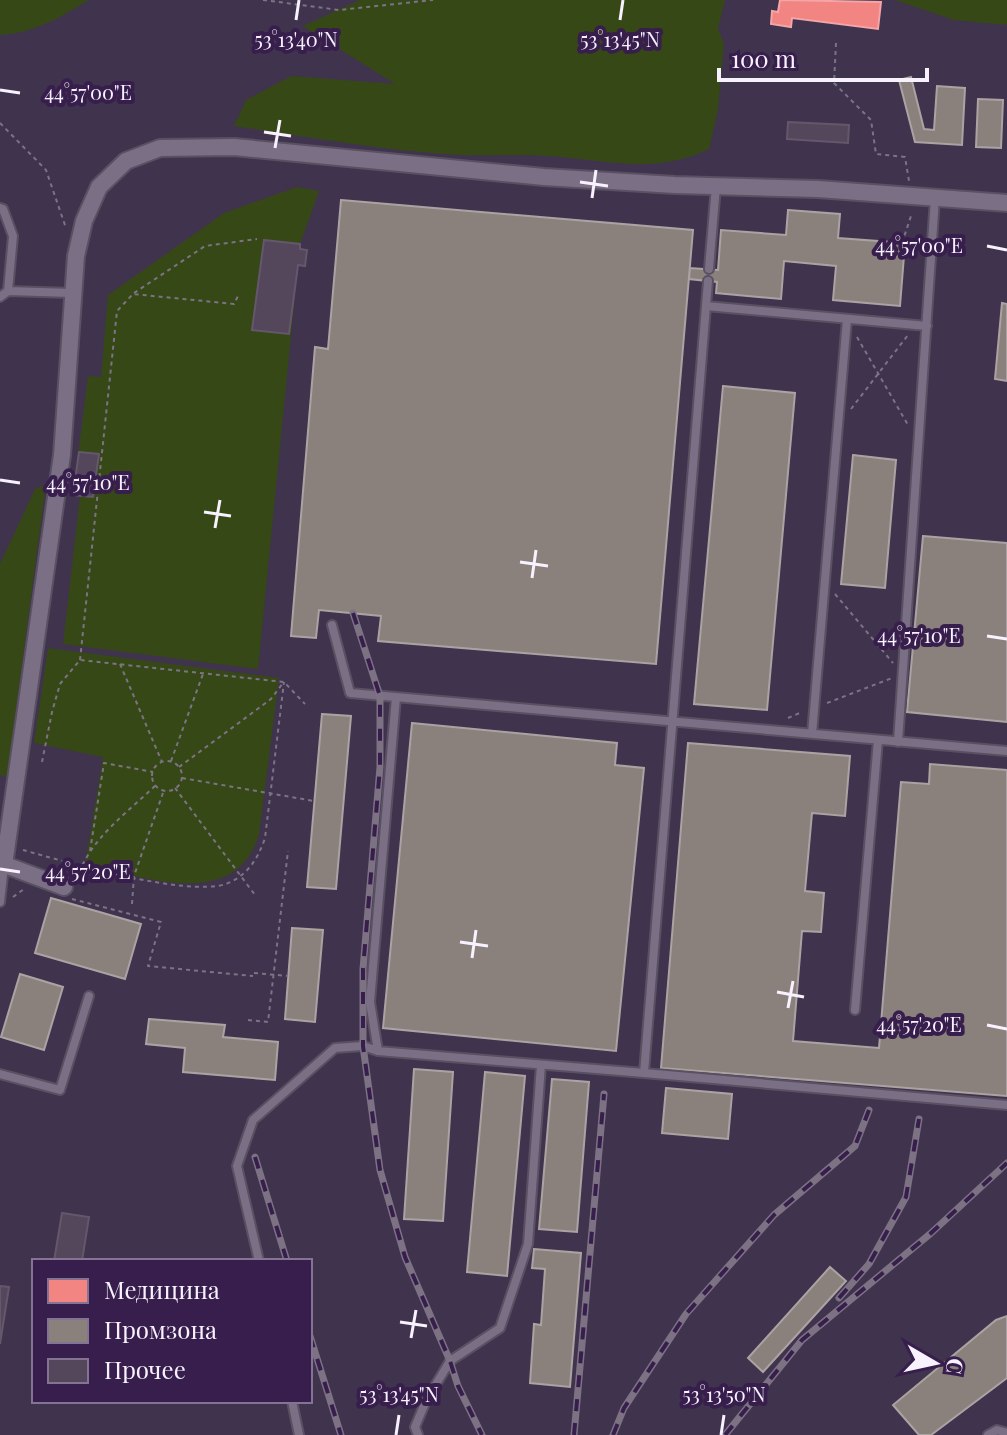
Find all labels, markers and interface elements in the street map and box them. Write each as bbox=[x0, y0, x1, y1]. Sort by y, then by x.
text: 53°13'40"N bbox=[254, 25, 338, 52]
text: 53°13'45"N bbox=[580, 25, 660, 52]
scale bar bbox=[719, 32, 927, 82]
text: 100 m bbox=[731, 42, 796, 74]
text: 44°57'00"E bbox=[44, 78, 132, 105]
text: 44°57'00"E bbox=[875, 231, 963, 258]
text: 44°57'10"E bbox=[46, 468, 130, 495]
text: 44°57'10"E bbox=[877, 621, 961, 648]
text: 44°57'20"E bbox=[45, 857, 131, 884]
text: 44°57'20"E bbox=[876, 1010, 962, 1037]
legend bbox=[32, 1259, 312, 1403]
text: Медицина bbox=[104, 1273, 220, 1305]
text: Промзона bbox=[104, 1313, 217, 1345]
north arrow bbox=[895, 1323, 975, 1403]
text: Прочее bbox=[104, 1353, 186, 1385]
text: С bbox=[940, 1356, 972, 1376]
text: 53°13'45"N bbox=[359, 1380, 439, 1407]
text: 53°13'50"N bbox=[682, 1380, 766, 1407]

